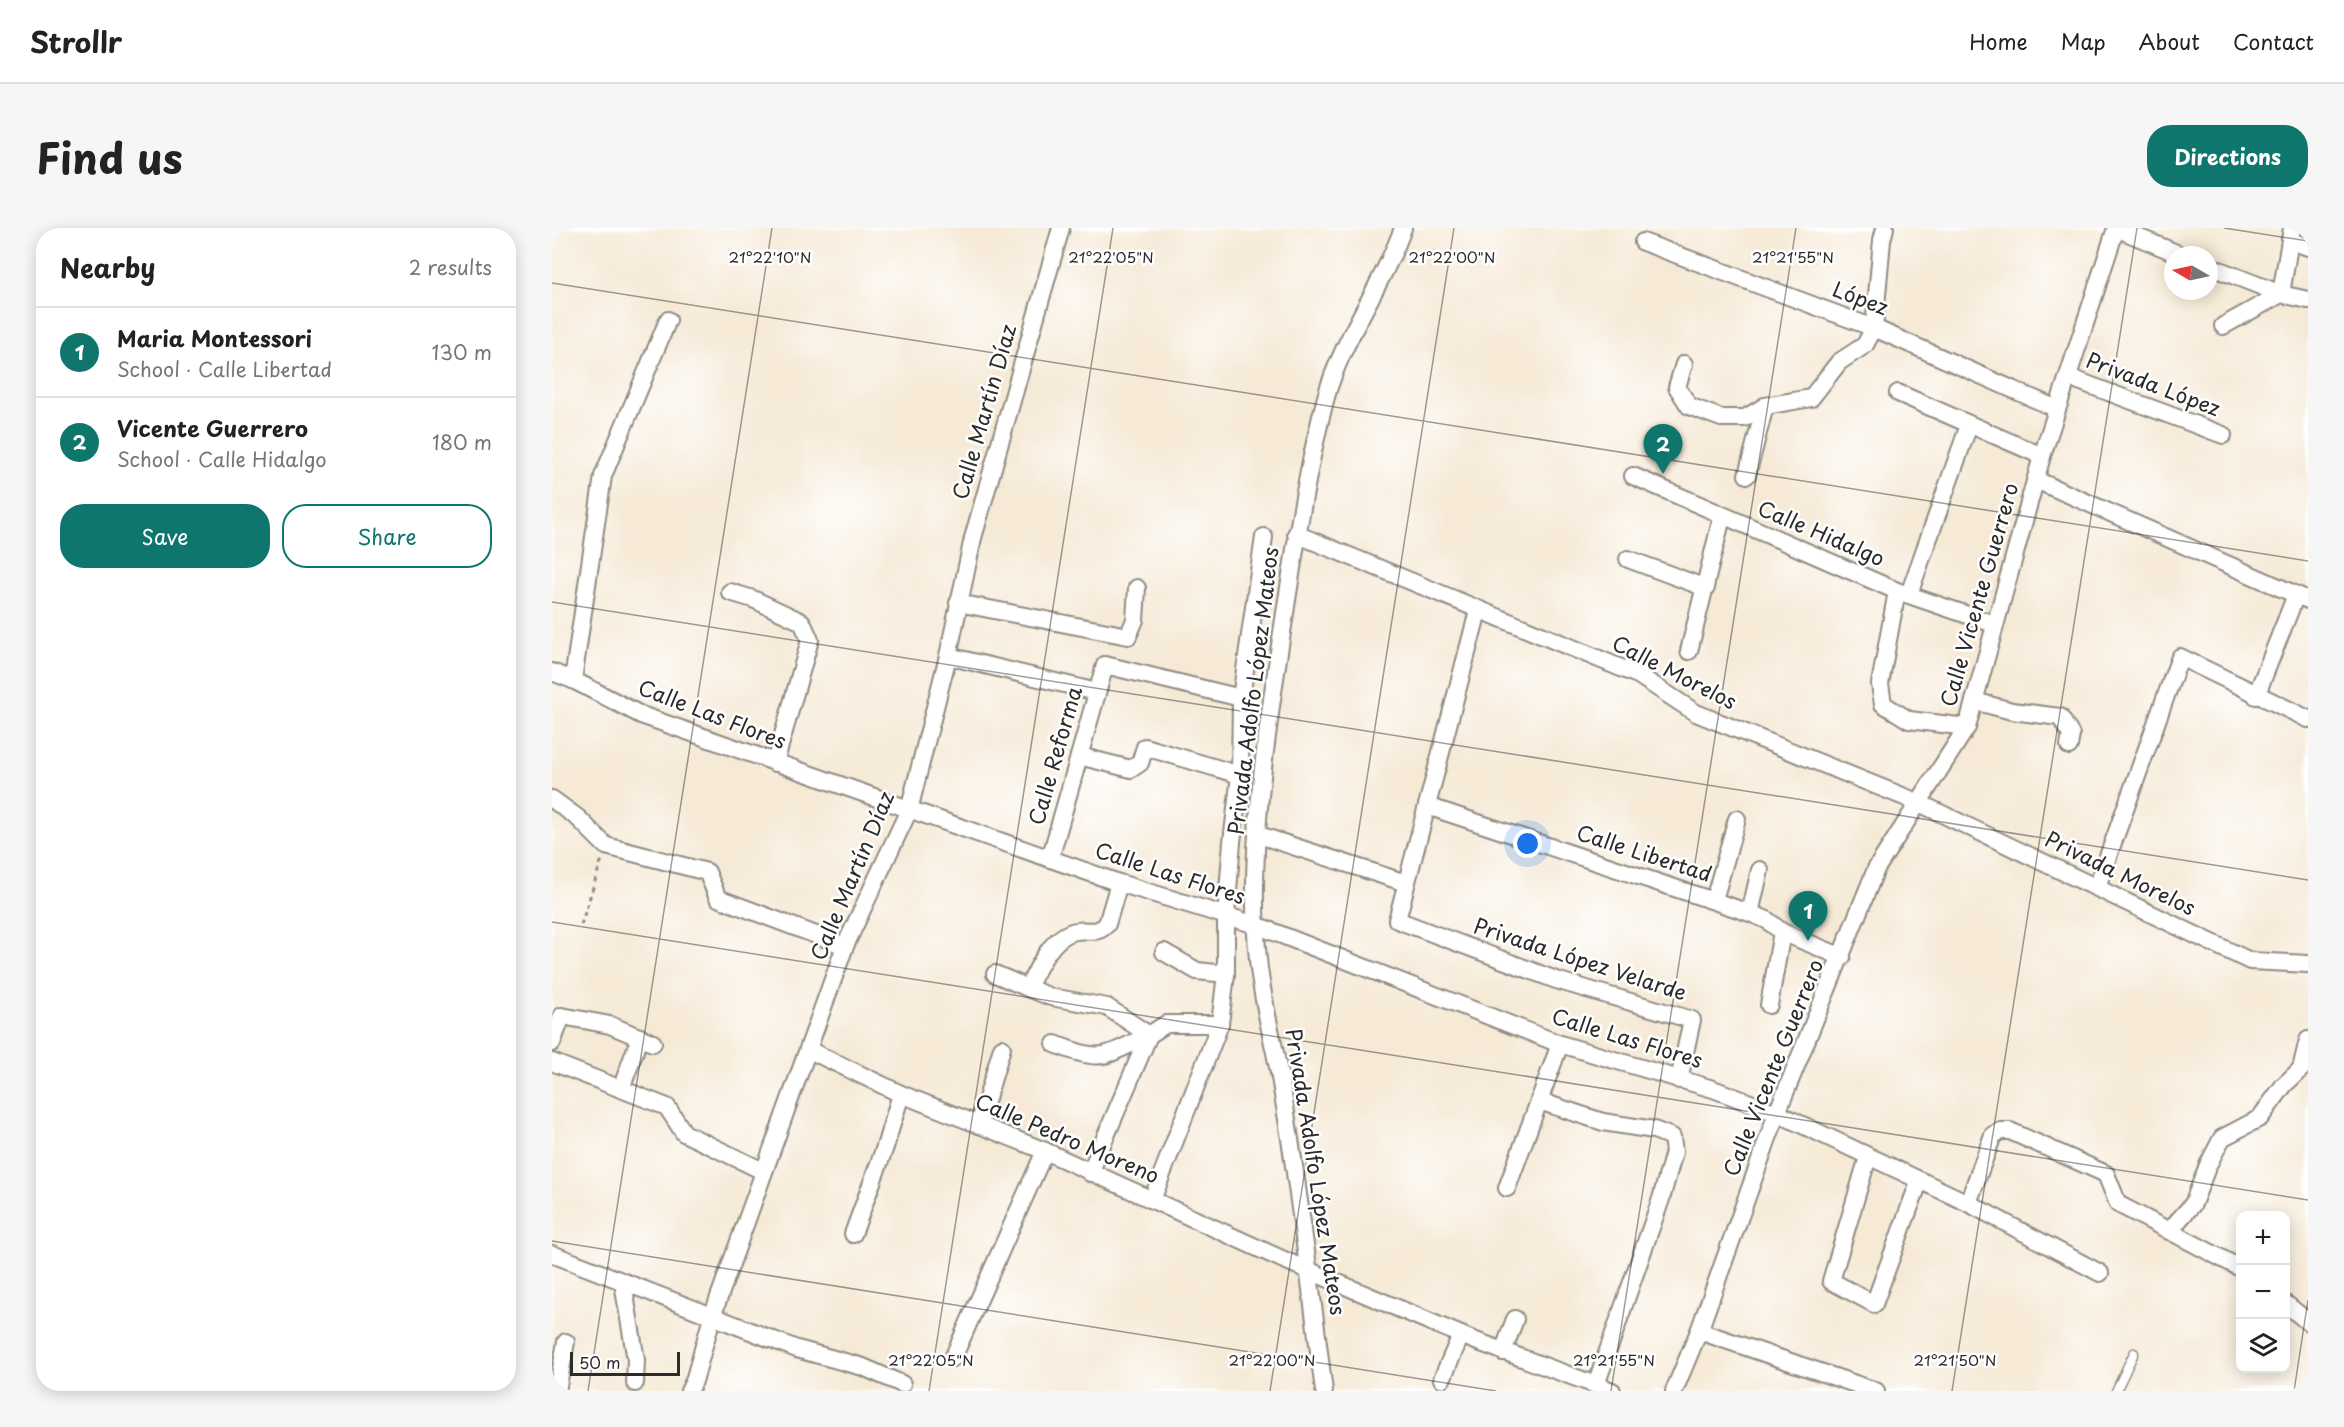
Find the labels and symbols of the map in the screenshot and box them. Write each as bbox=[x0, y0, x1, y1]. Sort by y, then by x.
text: 21°22'10"N bbox=[728, 245, 812, 268]
text: 21°22'05"N bbox=[1068, 245, 1154, 268]
text: 21°22'00"N bbox=[1408, 245, 1496, 268]
text: 21°21'55"N bbox=[1752, 245, 1834, 268]
north arrow bbox=[2164, 246, 2218, 300]
street label: López bbox=[1828, 272, 1893, 322]
street label: Calle Martín Díaz bbox=[943, 320, 1023, 503]
street label: Privada López bbox=[2082, 343, 2225, 423]
pin: 2 bbox=[1644, 424, 1682, 474]
street label: Calle Vicente Guerrero bbox=[1931, 479, 2025, 710]
street label: Calle Hidalgo bbox=[1753, 491, 1890, 573]
street label: Privada Adolfo López Mateos bbox=[1218, 545, 1286, 836]
street label: Calle Morelos bbox=[1607, 626, 1743, 716]
street label: Calle Las Flores bbox=[634, 670, 791, 756]
street label: Calle Reforma bbox=[1019, 682, 1089, 829]
street label: Calle Martín Díaz bbox=[801, 786, 901, 965]
street label: Calle Libertad bbox=[1573, 815, 1716, 889]
street label: Privada Morelos bbox=[2040, 822, 2201, 922]
your location bbox=[1513, 829, 1542, 858]
street label: Calle Las Flores bbox=[1091, 833, 1250, 911]
pin: 1 bbox=[1788, 892, 1828, 941]
street label: Privada López Velarde bbox=[1470, 909, 1691, 1008]
street label: Calle Vicente Guerrero bbox=[1714, 954, 1830, 1181]
street label: Calle Las Flores bbox=[1548, 999, 1707, 1075]
street label: Privada Adolfo López Mateos bbox=[1279, 1026, 1355, 1317]
street label: Calle Pedro Moreno bbox=[971, 1084, 1165, 1190]
text: 21°22'05"N bbox=[888, 1348, 974, 1371]
text: 21°22'00"N bbox=[1228, 1348, 1316, 1371]
text: 21°21'55"N bbox=[1573, 1348, 1655, 1371]
text: 21°21'50"N bbox=[1913, 1348, 1997, 1371]
scale bar bbox=[570, 1349, 680, 1376]

